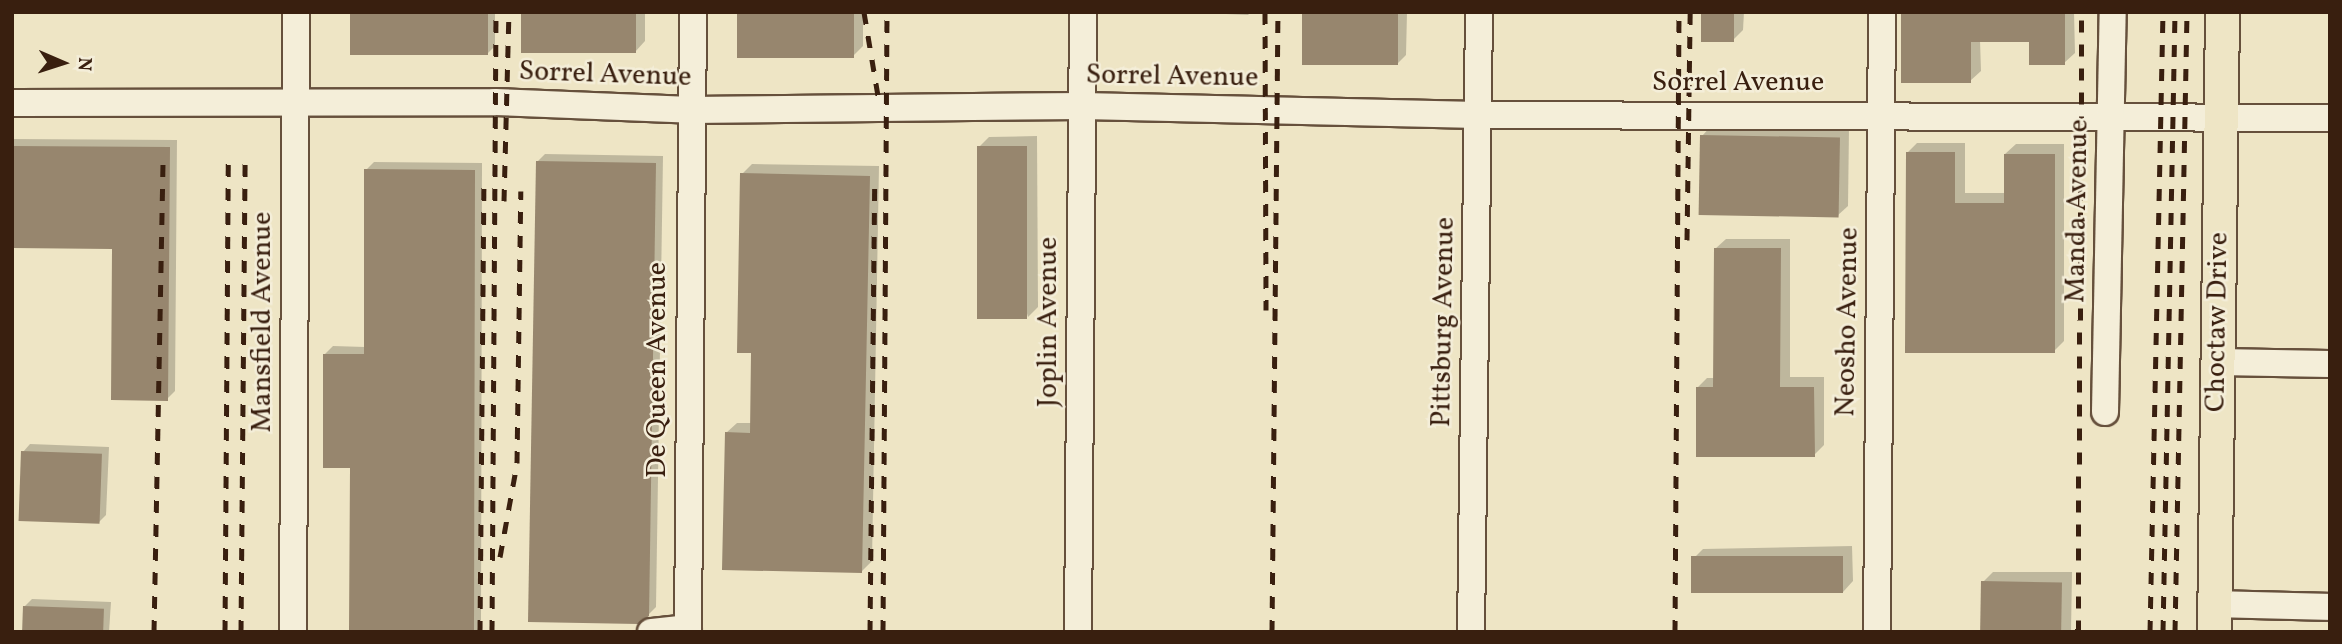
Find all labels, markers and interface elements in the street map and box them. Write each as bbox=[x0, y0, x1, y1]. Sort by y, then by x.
north arrow bbox=[28, 28, 98, 98]
street label: Sorrel Avenue bbox=[518, 55, 692, 95]
text: N bbox=[71, 57, 97, 72]
street label: Sorrel Avenue bbox=[1085, 59, 1259, 95]
street label: Sorrel Avenue bbox=[1652, 66, 1824, 100]
street label: Manda Avenue bbox=[2060, 119, 2096, 303]
street label: Mansfield Avenue bbox=[246, 212, 280, 432]
street label: Pittsburg Avenue bbox=[1425, 217, 1463, 427]
street label: Neosho Avenue bbox=[1830, 227, 1866, 417]
street label: Choctaw Drive bbox=[2200, 231, 2236, 413]
street label: Joplin Avenue bbox=[1032, 237, 1066, 407]
street label: De Queen Avenue bbox=[641, 262, 675, 478]

